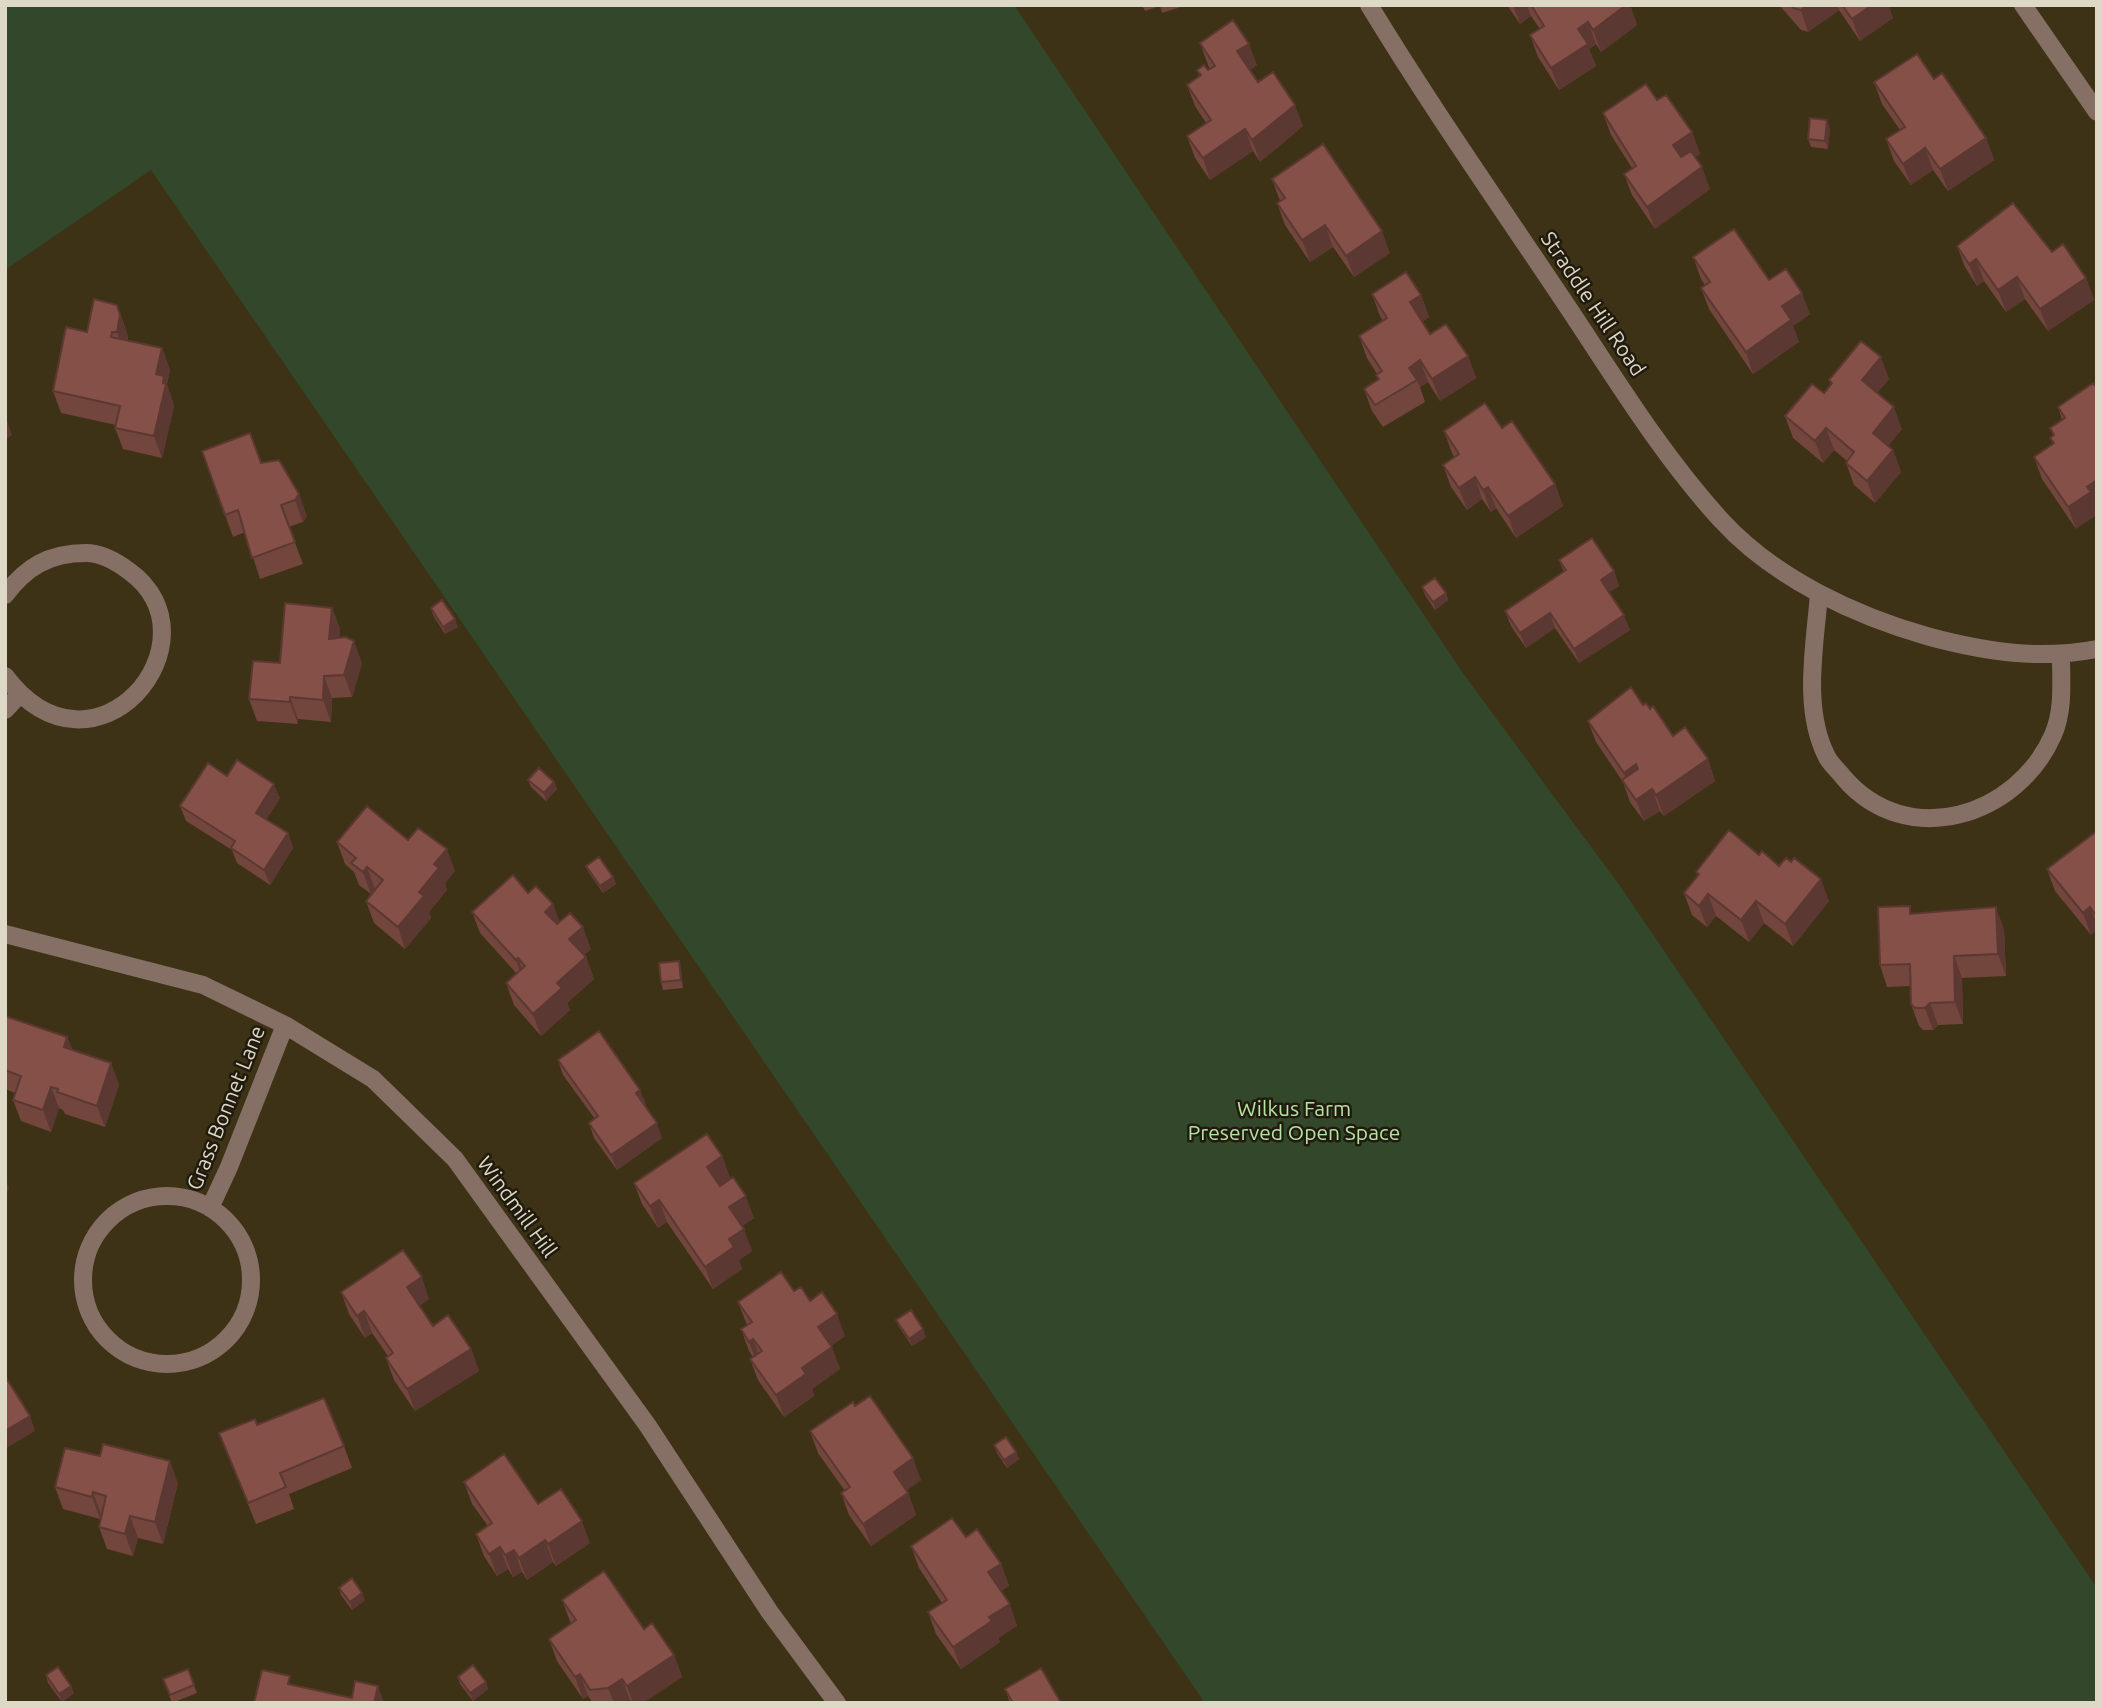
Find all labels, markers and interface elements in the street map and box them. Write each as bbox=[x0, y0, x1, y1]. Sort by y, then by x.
street label: Straddle Hill Road bbox=[1537, 227, 1651, 380]
street label: Grass Bonnet Lane bbox=[181, 1022, 269, 1193]
park label: Wilkus Farm Preserved Open Space bbox=[1188, 1096, 1400, 1144]
street label: Windmill Hill bbox=[473, 1151, 562, 1262]

